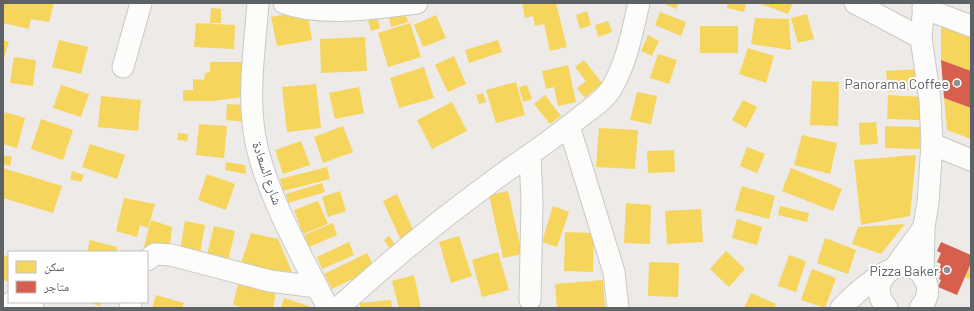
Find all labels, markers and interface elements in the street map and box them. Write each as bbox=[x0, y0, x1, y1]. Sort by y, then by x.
place label: Panorama Coffee bbox=[845, 75, 949, 92]
marker: Panorama Coffee bbox=[952, 78, 962, 88]
street label: شارع السعادة bbox=[247, 139, 287, 208]
legend bbox=[8, 251, 148, 303]
text: سكن bbox=[44, 259, 65, 274]
place label: Pizza Baker bbox=[870, 262, 939, 279]
marker: Pizza Baker bbox=[942, 265, 952, 275]
text: متاجر bbox=[43, 279, 69, 294]

